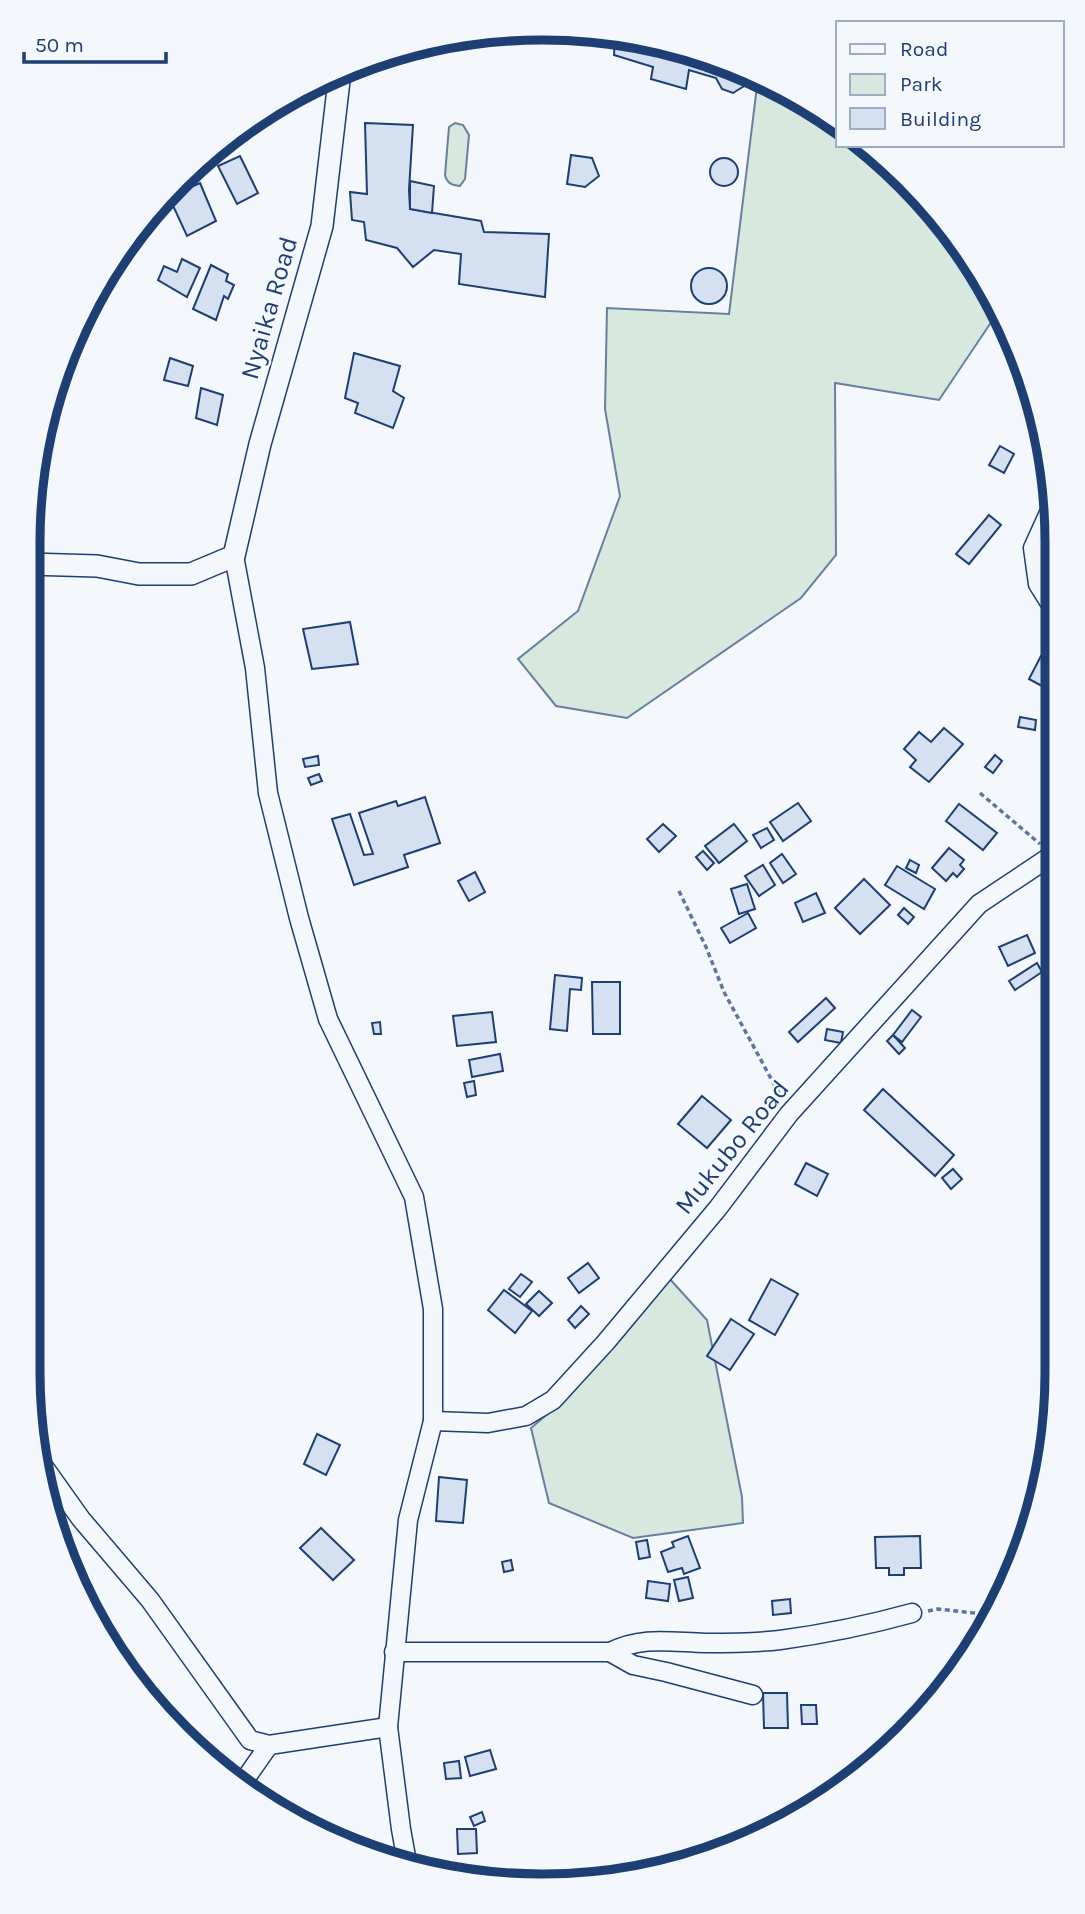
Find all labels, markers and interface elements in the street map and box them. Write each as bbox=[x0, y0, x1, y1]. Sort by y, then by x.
scale bar bbox=[24, 21, 166, 65]
legend bbox=[836, 21, 1064, 147]
text: 50 m bbox=[35, 33, 84, 57]
text: Road bbox=[900, 37, 948, 61]
text: Park bbox=[900, 72, 943, 96]
text: Building bbox=[900, 107, 981, 131]
street label: Nyaika Road bbox=[234, 233, 304, 383]
street label: Mukubo Road bbox=[668, 1074, 796, 1220]

